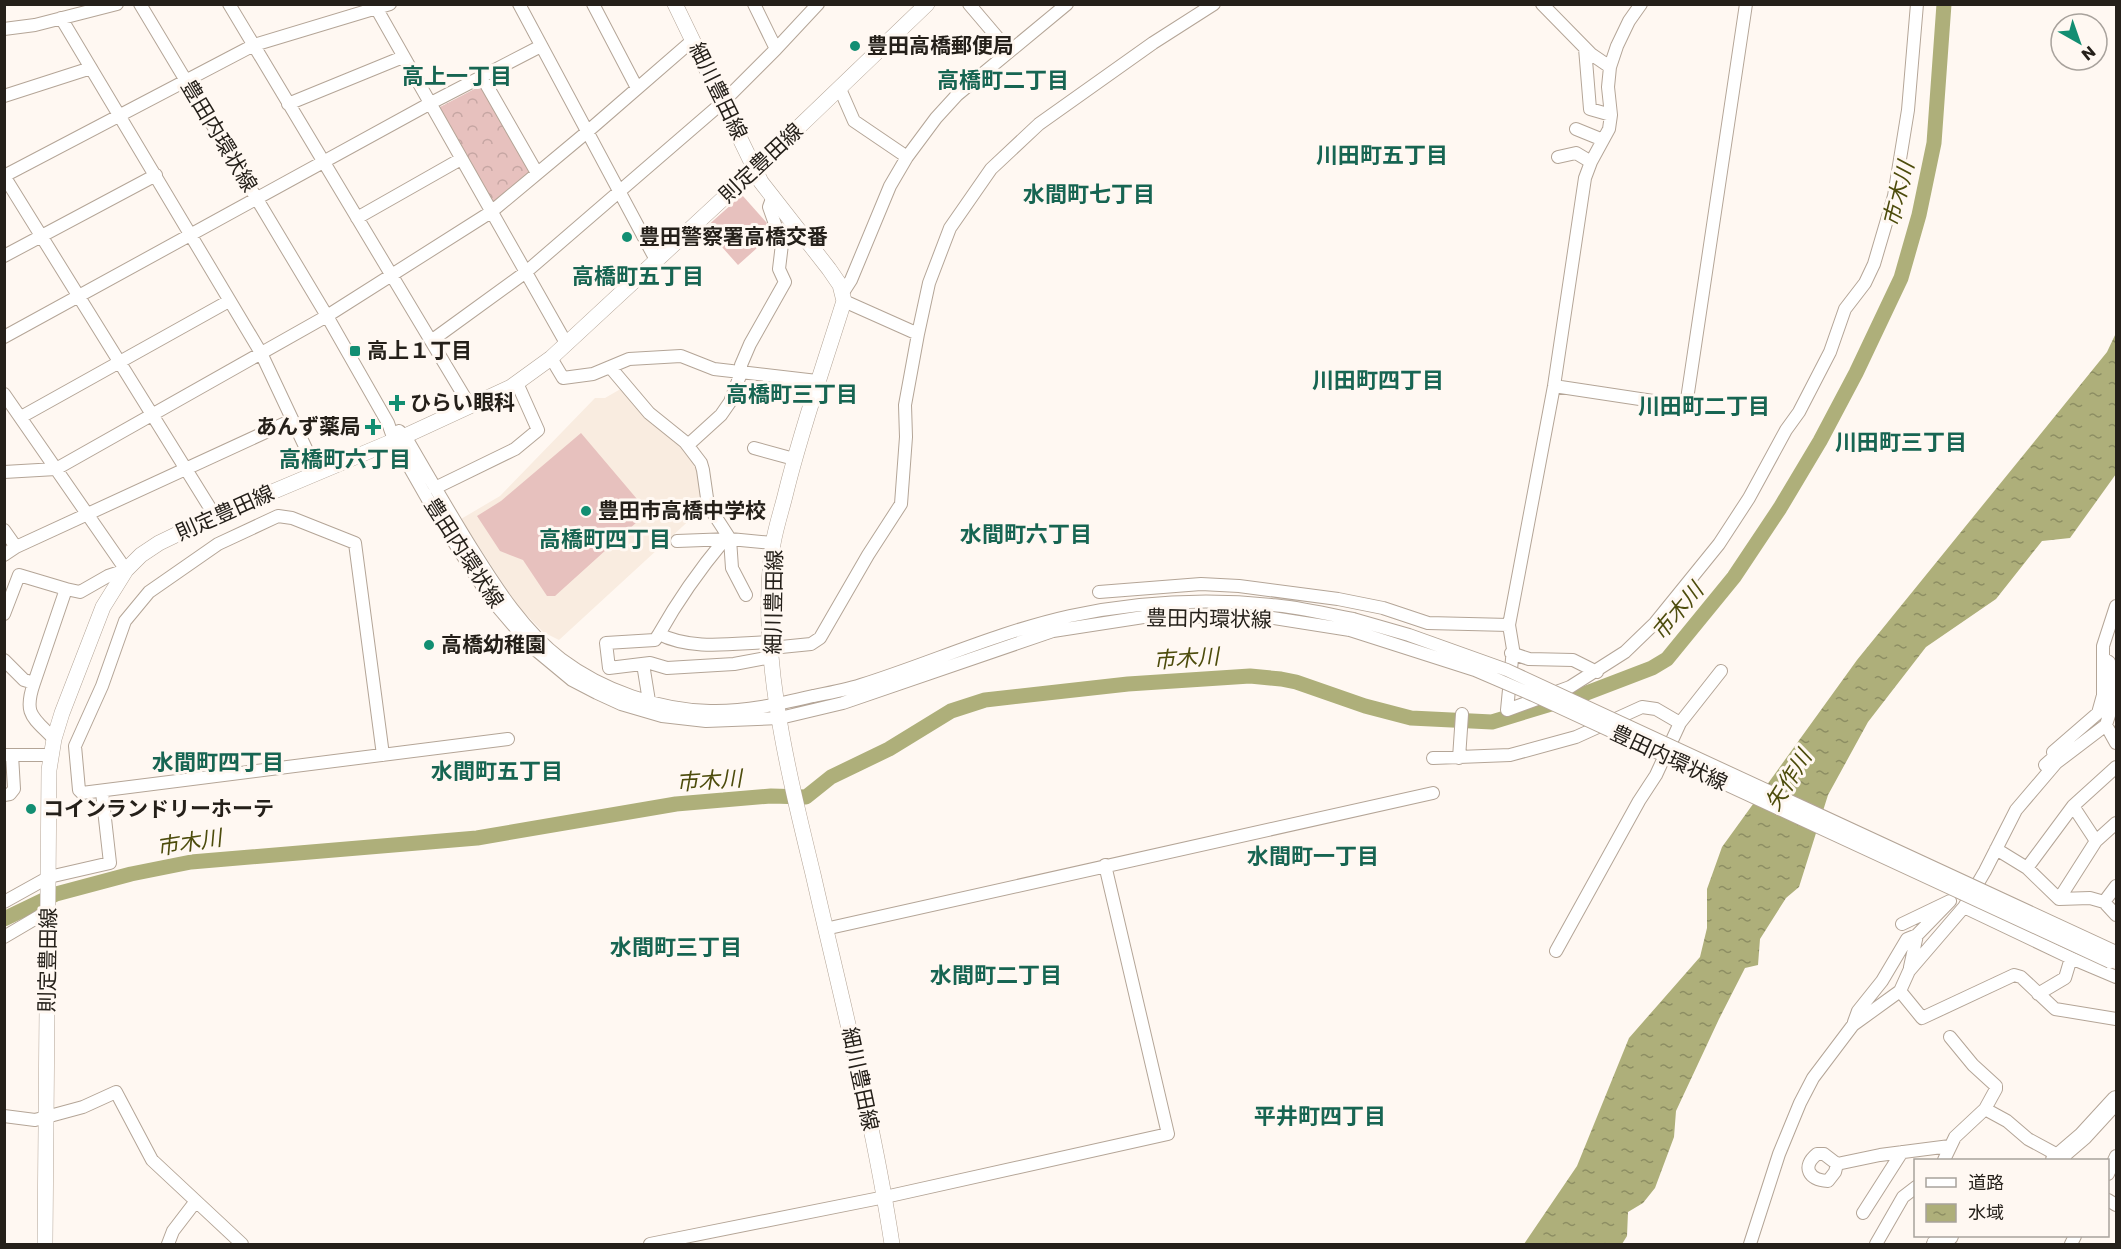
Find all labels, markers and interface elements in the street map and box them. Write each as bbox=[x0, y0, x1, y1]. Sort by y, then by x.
north arrow bbox=[2049, 12, 2109, 72]
place label: 豊田高橋郵便局 bbox=[867, 31, 1014, 60]
street label: 細川豊田線 bbox=[682, 37, 754, 144]
marker: 豊田高橋郵便局 bbox=[848, 39, 862, 53]
text: N bbox=[2076, 40, 2100, 66]
district label: 高上一丁目 bbox=[402, 61, 512, 92]
district label: 高橋町二丁目 bbox=[937, 65, 1069, 96]
street label: 豊田内環状線 bbox=[175, 74, 264, 197]
street label: 則定豊田線 bbox=[712, 116, 809, 209]
district label: 川田町五丁目 bbox=[1316, 140, 1448, 171]
water label: 市木川 bbox=[1875, 156, 1922, 230]
district label: 水間町七丁目 bbox=[1023, 179, 1155, 210]
place label: 豊田警察署高橋交番 bbox=[639, 222, 828, 251]
marker: 豊田警察署高橋交番 bbox=[620, 230, 634, 244]
district label: 高橋町五丁目 bbox=[572, 261, 704, 292]
place label: 高上１丁目 bbox=[367, 336, 472, 365]
marker: 高上１丁目 bbox=[348, 344, 362, 358]
district label: 川田町四丁目 bbox=[1312, 365, 1444, 396]
district label: 高橋町三丁目 bbox=[726, 379, 858, 410]
place label: ひらい眼科 bbox=[410, 388, 515, 417]
district label: 川田町二丁目 bbox=[1638, 391, 1770, 422]
marker: ひらい眼科 bbox=[388, 394, 406, 412]
place label: あんず薬局 bbox=[256, 412, 361, 441]
marker: あんず薬局 bbox=[366, 420, 380, 434]
district label: 川田町三丁目 bbox=[1835, 427, 1967, 458]
district label: 高橋町六丁目 bbox=[279, 444, 411, 475]
street label: 則定豊田線 bbox=[171, 478, 279, 547]
street label: 豊田内環状線 bbox=[418, 492, 511, 613]
place label: 豊田市高橋中学校 bbox=[598, 496, 766, 525]
marker: 豊田市高橋中学校 bbox=[579, 504, 593, 518]
district label: 水間町六丁目 bbox=[960, 519, 1092, 550]
district label: 高橋町四丁目 bbox=[539, 524, 671, 555]
street label: 細川豊田線 bbox=[758, 549, 789, 655]
water label: 市木川 bbox=[1644, 575, 1712, 647]
street label: 豊田内環状線 bbox=[1146, 603, 1272, 634]
place label: 高橋幼稚園 bbox=[441, 630, 546, 659]
marker: 高橋幼稚園 bbox=[422, 638, 436, 652]
water label: 市木川 bbox=[1152, 641, 1222, 676]
street label: 豊田内環状線 bbox=[1606, 718, 1732, 797]
water label: 矢作川 bbox=[1758, 742, 1820, 816]
district label: 水間町四丁目 bbox=[152, 747, 284, 778]
district label: 水間町五丁目 bbox=[431, 756, 563, 787]
water label: 市木川 bbox=[675, 763, 745, 798]
place label: コインランドリーホーテ bbox=[43, 794, 274, 823]
marker: コインランドリーホーテ bbox=[24, 802, 38, 816]
water label: 市木川 bbox=[154, 822, 226, 863]
district label: 水間町一丁目 bbox=[1247, 841, 1379, 872]
street label: 則定豊田線 bbox=[32, 907, 63, 1013]
district label: 水間町三丁目 bbox=[610, 932, 742, 963]
district label: 水間町二丁目 bbox=[930, 960, 1062, 991]
street label: 細川豊田線 bbox=[835, 1025, 886, 1133]
district label: 平井町四丁目 bbox=[1254, 1101, 1386, 1132]
legend bbox=[1914, 1159, 2109, 1237]
text: 道路 bbox=[1968, 1170, 2004, 1195]
text: 水域 bbox=[1968, 1200, 2004, 1225]

